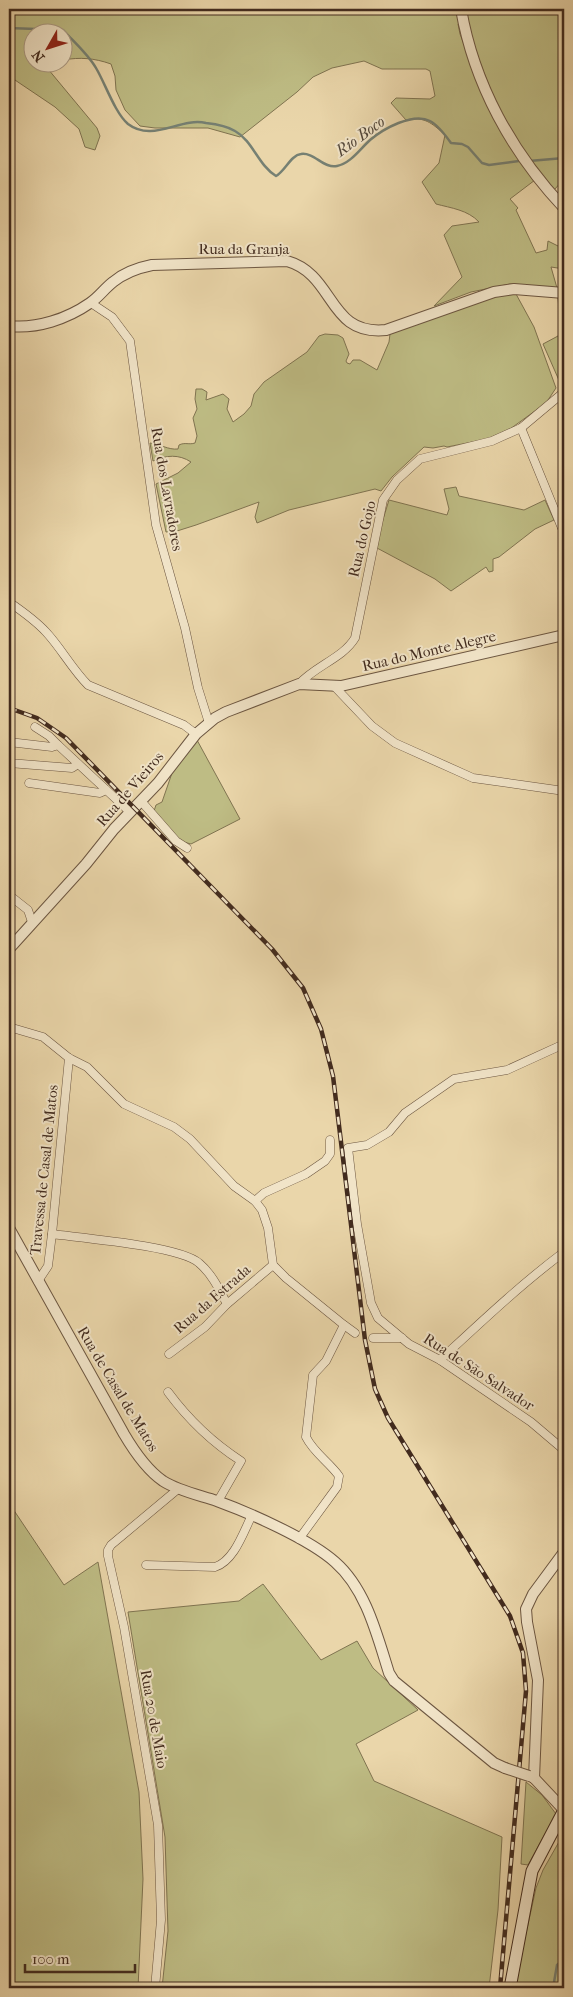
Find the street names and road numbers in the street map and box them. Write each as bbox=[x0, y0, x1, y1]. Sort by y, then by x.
street label: Rua da Granja bbox=[199, 240, 291, 258]
street label: Rua dos Lavradores bbox=[147, 426, 187, 553]
street label: Rua do Gojo bbox=[344, 499, 380, 579]
street label: Rua do Monte Alegre bbox=[360, 627, 498, 675]
street label: Rua de Vieiros bbox=[93, 747, 168, 830]
street label: Travessa de Casal de Matos bbox=[26, 1083, 62, 1256]
street label: Rua da Estrada bbox=[170, 1260, 255, 1337]
street label: Rua de Casal de Matos bbox=[73, 1323, 163, 1455]
street label: Rua de São Salvador bbox=[420, 1329, 538, 1415]
street label: Rua 20 de Maio bbox=[136, 1668, 172, 1770]

